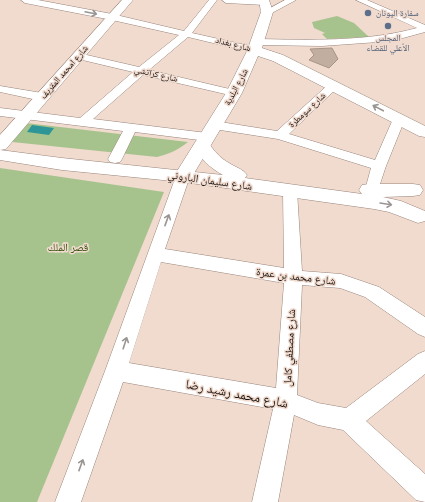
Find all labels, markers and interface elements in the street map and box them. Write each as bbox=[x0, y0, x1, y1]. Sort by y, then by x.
place label: سفارة اليونان bbox=[376, 7, 419, 18]
marker: سفارة اليونان bbox=[363, 8, 373, 18]
one-way arrow bbox=[84, 9, 97, 17]
marker: المجلس الأعلي للقضاء bbox=[383, 21, 393, 31]
place label: المجلس الأعلي للقضاء bbox=[367, 32, 409, 55]
street label: شارع بغداد bbox=[214, 34, 252, 54]
street label: شارع امحمد المقريف bbox=[37, 43, 91, 101]
street label: شارع كراتشي bbox=[133, 63, 179, 86]
street label: شارع البلدية bbox=[221, 67, 251, 107]
street label: شارع سومطرة bbox=[286, 90, 328, 130]
one-way arrow bbox=[372, 103, 384, 111]
street label: شارع سليمان الباروني bbox=[167, 167, 253, 195]
one-way arrow bbox=[379, 200, 392, 208]
one-way arrow bbox=[164, 214, 172, 226]
park label: قصر الملك bbox=[48, 240, 89, 254]
street label: شارع محمد بن عمرة bbox=[255, 264, 337, 288]
street label: شارع مصطفي كامل bbox=[280, 309, 300, 387]
one-way arrow bbox=[122, 337, 129, 350]
street label: شارع محمد رشيد رضا bbox=[184, 375, 290, 413]
one-way arrow bbox=[78, 460, 86, 472]

